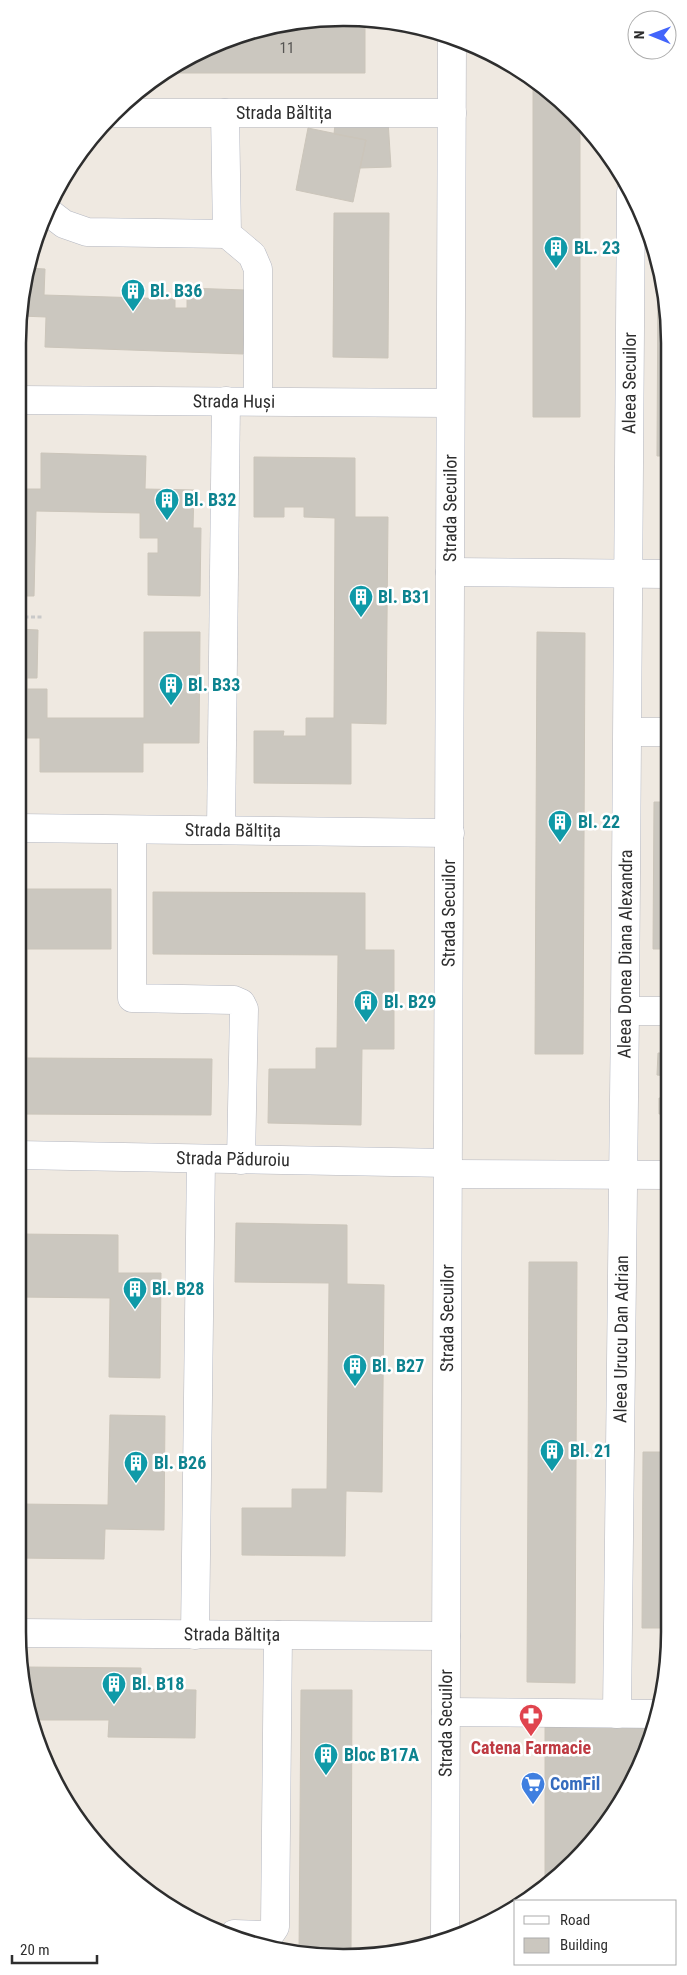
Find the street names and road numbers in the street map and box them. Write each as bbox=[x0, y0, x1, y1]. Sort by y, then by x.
street label: Strada Băltița bbox=[236, 102, 332, 124]
street label: Aleea Secuilor bbox=[618, 332, 640, 434]
street label: Strada Huși bbox=[193, 390, 275, 413]
street label: Strada Secuilor bbox=[439, 454, 460, 562]
street label: Strada Băltița bbox=[185, 819, 281, 842]
street label: Aleea Donea Diana Alexandra bbox=[613, 850, 636, 1059]
street label: Strada Secuilor bbox=[438, 859, 459, 967]
street label: Strada Păduroiu bbox=[176, 1147, 290, 1170]
street label: Aleea Urucu Dan Adrian bbox=[609, 1255, 632, 1423]
street label: Strada Secuilor bbox=[436, 1264, 457, 1372]
street label: Strada Băltița bbox=[184, 1623, 280, 1646]
street label: Strada Secuilor bbox=[435, 1669, 456, 1777]

